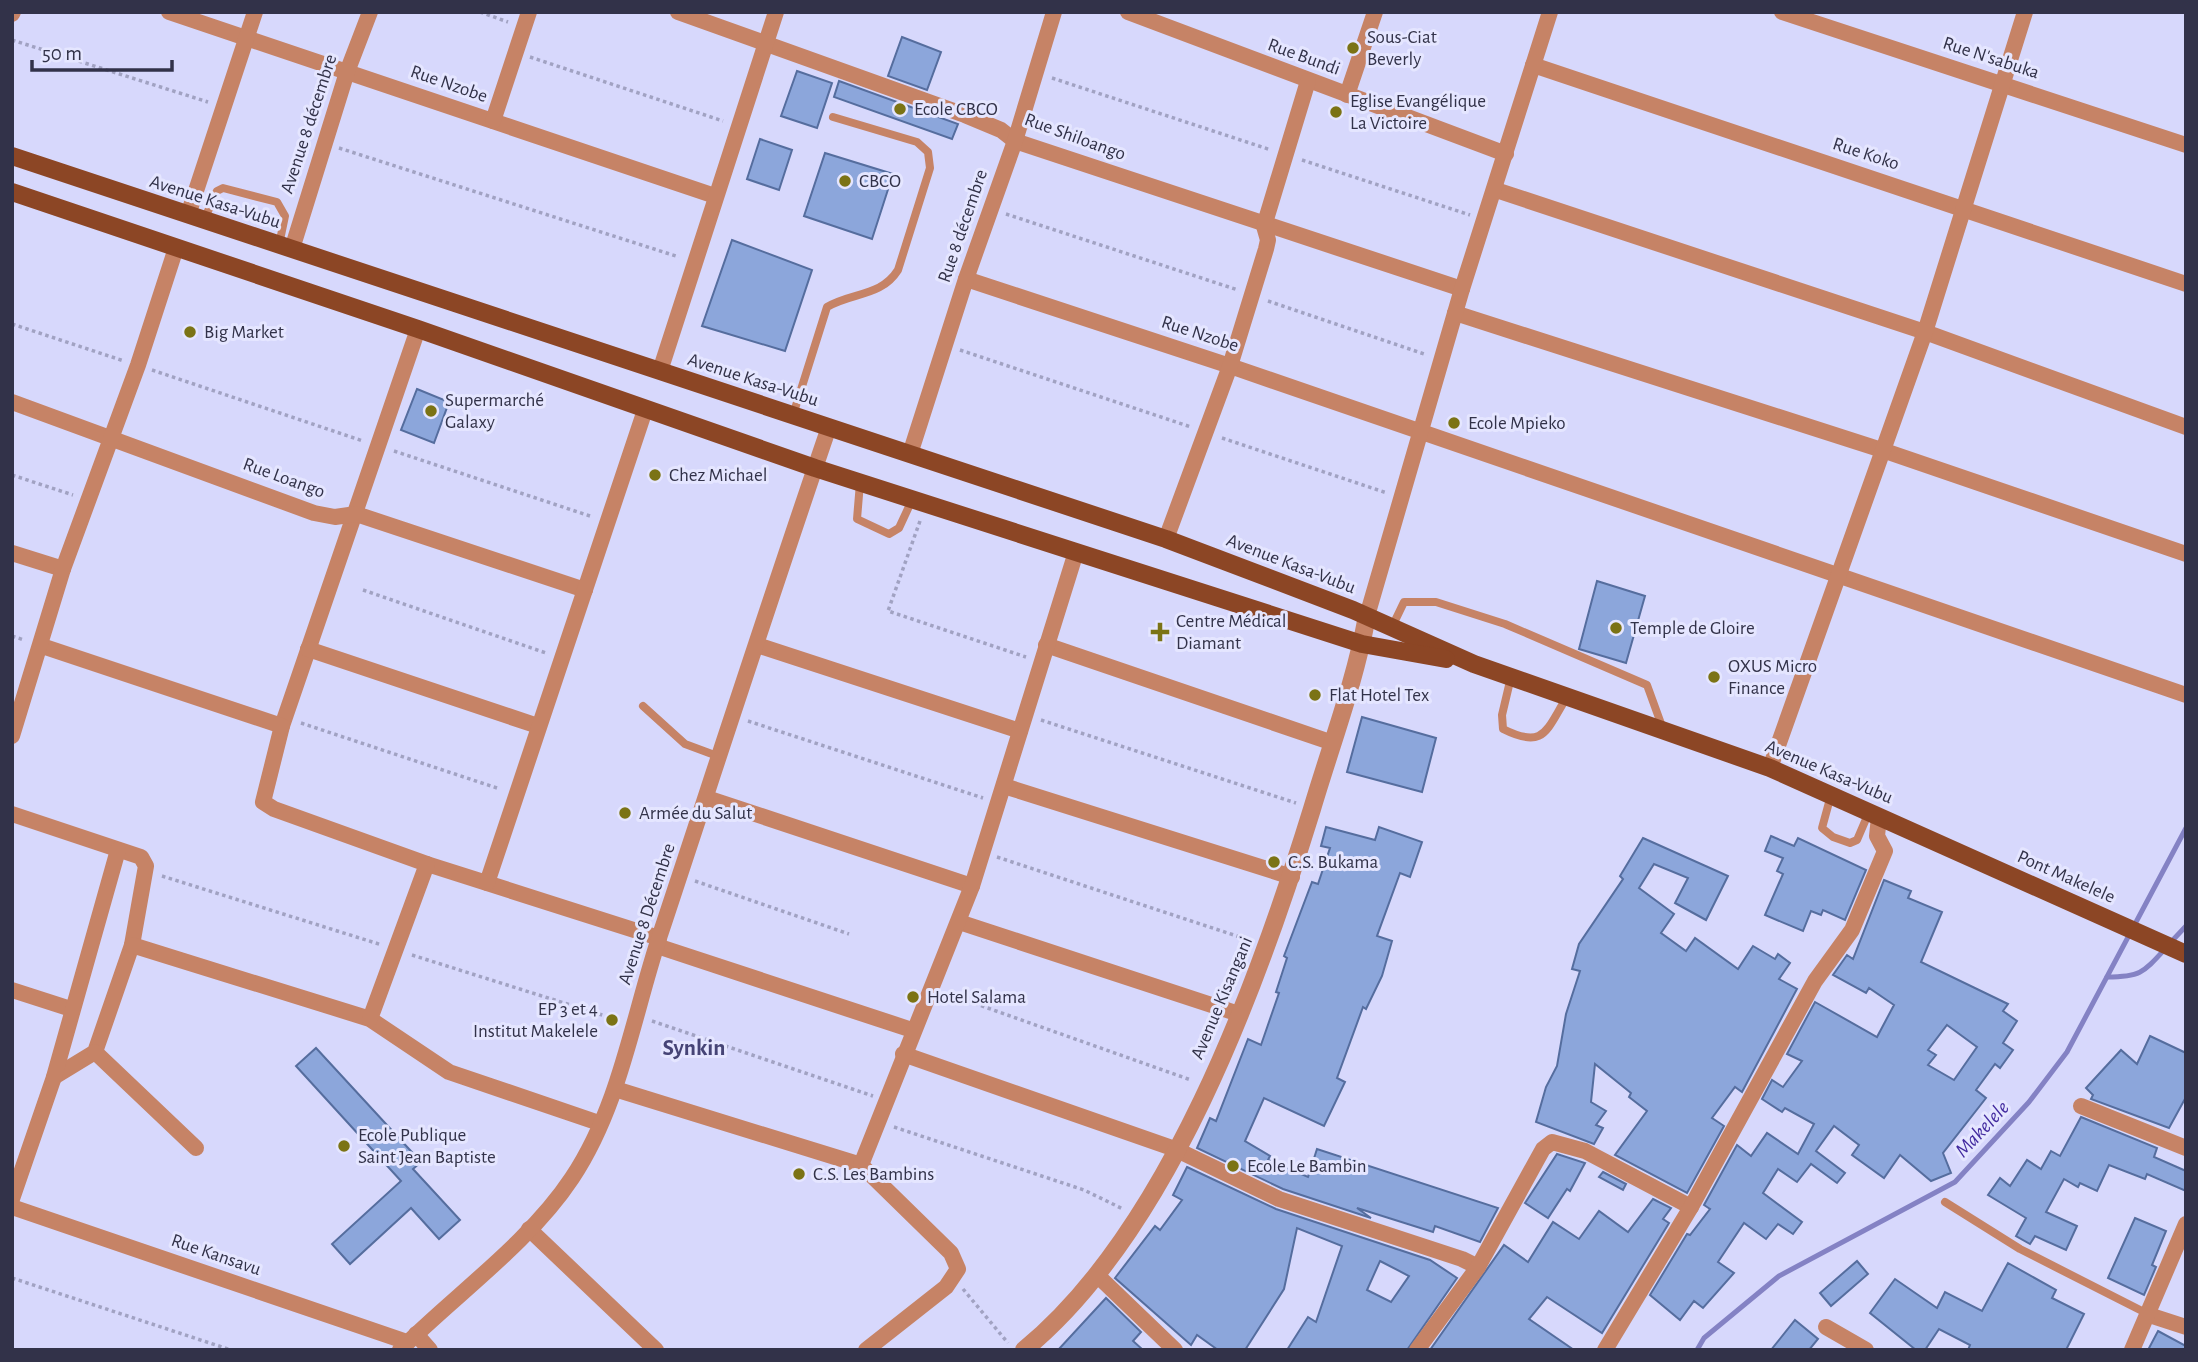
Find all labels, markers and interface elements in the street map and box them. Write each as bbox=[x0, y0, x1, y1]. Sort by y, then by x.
scale bar bbox=[32, 28, 172, 72]
place label: Sous-Ciat Beverly bbox=[1367, 28, 1437, 69]
street label: Rue N'sabuka bbox=[1940, 33, 2042, 83]
street label: Rue Bundi bbox=[1265, 35, 1343, 79]
marker: Sous-Ciat Beverly bbox=[1345, 40, 1361, 56]
text: 50 m bbox=[42, 43, 82, 64]
street label: Avenue 8 décembre bbox=[278, 52, 340, 196]
street label: Rue Nzobe bbox=[408, 62, 490, 106]
place label: Eglise Evangélique La Victoire bbox=[1350, 92, 1486, 133]
place label: Ecole CBCO bbox=[914, 100, 998, 119]
marker: Ecole CBCO bbox=[892, 101, 908, 117]
marker: Eglise Evangélique La Victoire bbox=[1328, 104, 1344, 120]
street label: Rue Shiloango bbox=[1022, 110, 1128, 164]
street label: Rue Koko bbox=[1830, 134, 1902, 174]
street label: Rue 8 décembre bbox=[935, 167, 991, 285]
street label: Avenue Kasa-Vubu bbox=[147, 172, 283, 232]
place label: CBCO bbox=[859, 172, 901, 191]
marker: CBCO bbox=[837, 173, 853, 189]
street label: Rue Nzobe bbox=[1159, 313, 1241, 355]
place label: Big Market bbox=[204, 323, 284, 342]
marker: Big Market bbox=[182, 324, 198, 340]
street label: Avenue Kasa-Vubu bbox=[685, 350, 821, 410]
place label: Supermarché Galaxy bbox=[445, 391, 544, 432]
marker: Supermarché Galaxy bbox=[423, 403, 439, 419]
place label: Ecole Mpieko bbox=[1468, 414, 1566, 433]
marker: Ecole Mpieko bbox=[1446, 415, 1462, 431]
street label: Rue Loango bbox=[240, 454, 328, 502]
place label: Chez Michael bbox=[669, 466, 767, 485]
marker: Chez Michael bbox=[647, 467, 663, 483]
street label: Avenue Kasa-Vubu bbox=[1224, 531, 1358, 597]
place label: Centre Médical Diamant bbox=[1176, 612, 1287, 653]
place label: Temple de Gloire bbox=[1630, 619, 1755, 638]
marker: Temple de Gloire bbox=[1608, 620, 1624, 636]
marker: Centre Médical Diamant bbox=[1150, 622, 1170, 642]
place label: OXUS Micro Finance bbox=[1728, 657, 1817, 698]
marker: OXUS Micro Finance bbox=[1706, 669, 1722, 685]
place label: Flat Hotel Tex bbox=[1329, 686, 1429, 705]
marker: Flat Hotel Tex bbox=[1307, 687, 1323, 703]
street label: Avenue Kasa-Vubu bbox=[1762, 737, 1896, 808]
place label: Armée du Salut bbox=[639, 804, 752, 823]
marker: Armée du Salut bbox=[617, 805, 633, 821]
street label: Avenue 8 Décembre bbox=[615, 841, 679, 987]
street label: Pont Makelele bbox=[2014, 847, 2118, 907]
place label: C.S. Bukama bbox=[1288, 853, 1378, 872]
marker: C.S. Bukama bbox=[1266, 854, 1282, 870]
street label: Avenue Kisangani bbox=[1188, 934, 1256, 1062]
place label: Hotel Salama bbox=[927, 988, 1026, 1007]
marker: Hotel Salama bbox=[905, 989, 921, 1005]
place label: EP 3 et 4 Institut Makelele bbox=[473, 1000, 598, 1041]
marker: EP 3 et 4 Institut Makelele bbox=[604, 1012, 620, 1028]
district label: Synkin bbox=[663, 1037, 726, 1060]
water label: Makelele bbox=[1951, 1097, 2013, 1161]
place label: Ecole Publique Saint Jean Baptiste bbox=[358, 1126, 496, 1167]
marker: Ecole Publique Saint Jean Baptiste bbox=[336, 1138, 352, 1154]
place label: Ecole Le Bambin bbox=[1247, 1157, 1367, 1176]
marker: Ecole Le Bambin bbox=[1225, 1158, 1241, 1174]
place label: C.S. Les Bambins bbox=[813, 1165, 934, 1184]
marker: C.S. Les Bambins bbox=[791, 1166, 807, 1182]
street label: Rue Kansavu bbox=[169, 1231, 264, 1279]

